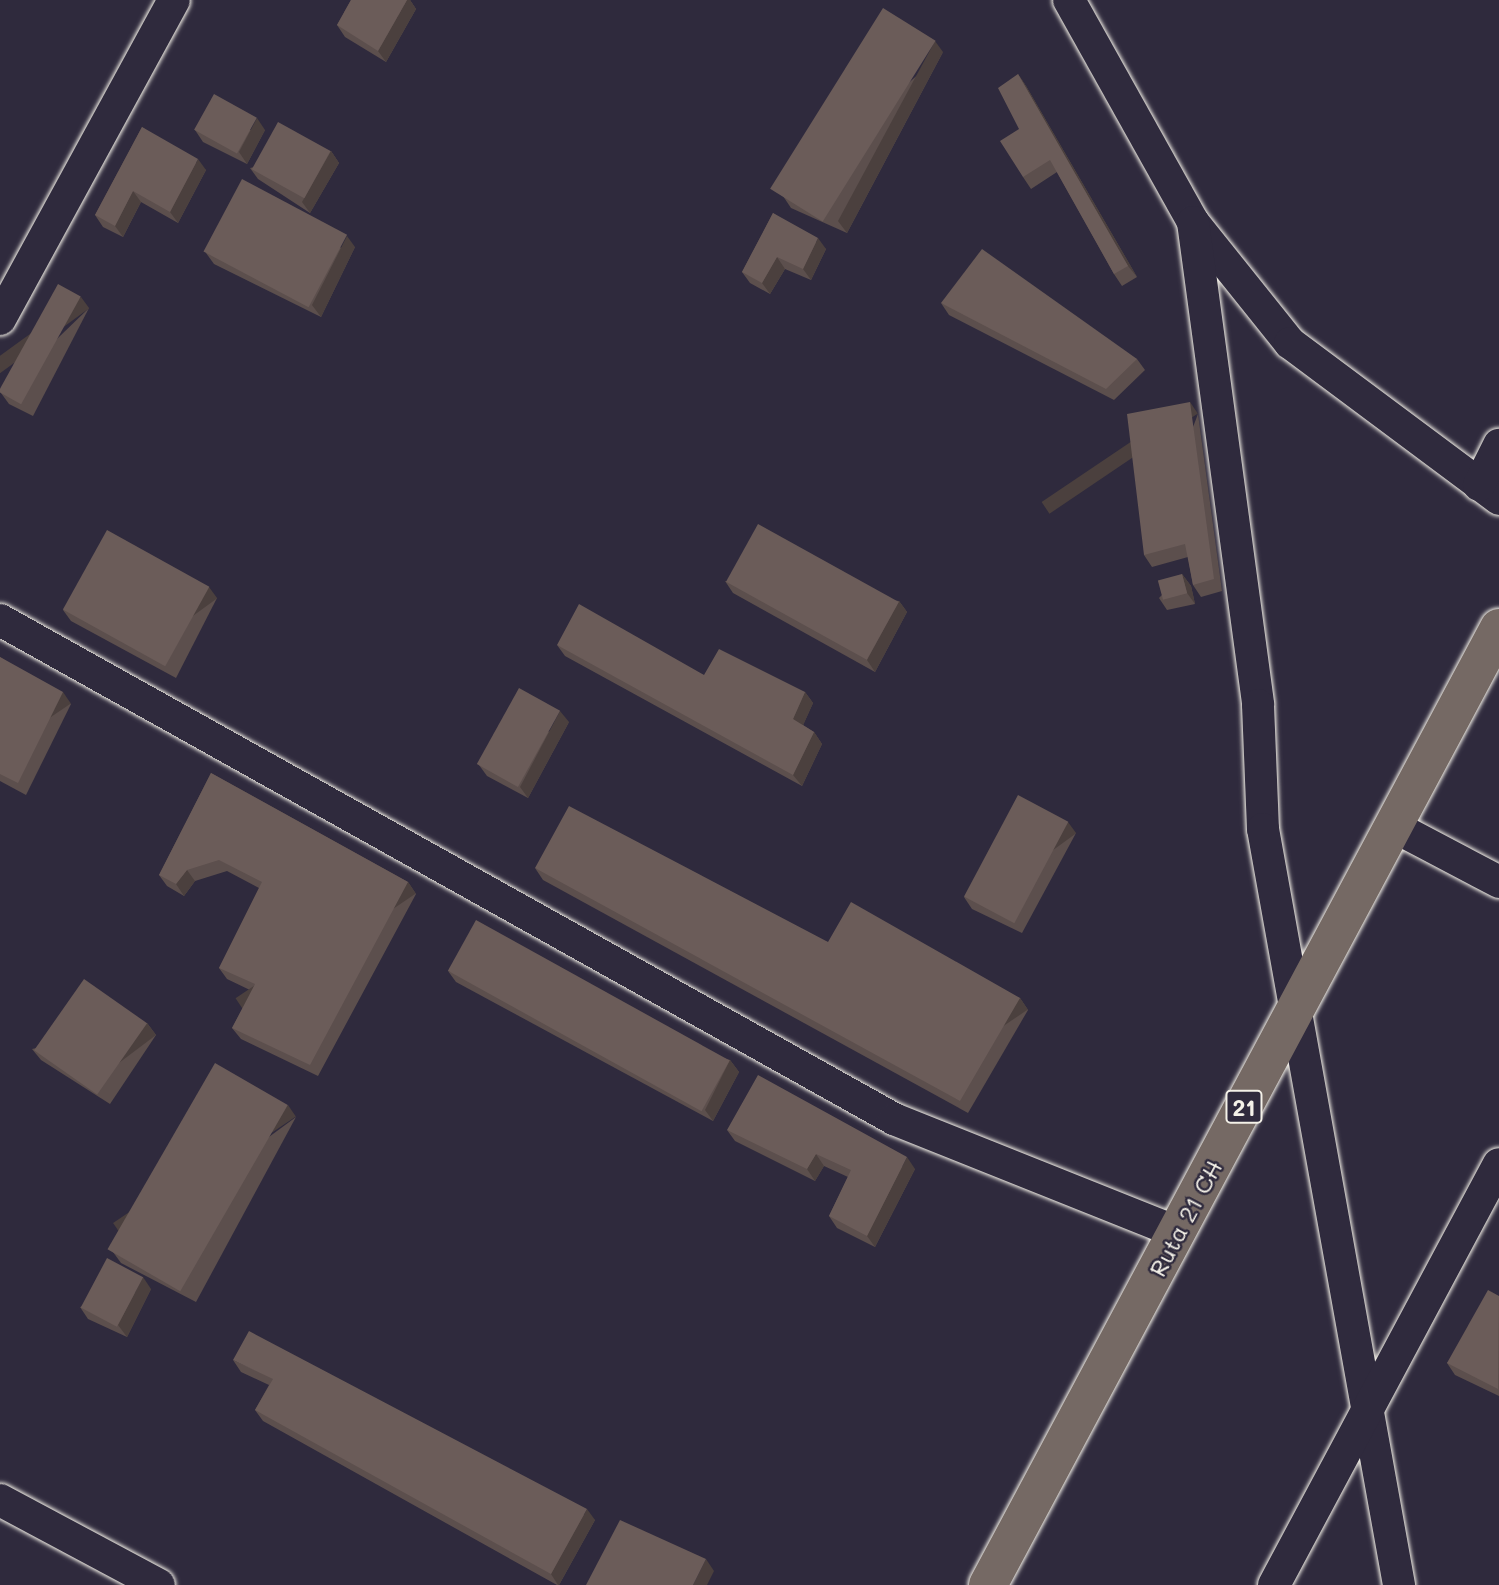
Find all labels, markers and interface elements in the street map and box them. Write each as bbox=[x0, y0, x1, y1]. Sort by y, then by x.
road number: 21 bbox=[1225, 1088, 1263, 1126]
street label: Ruta 21 CH bbox=[1142, 1155, 1228, 1281]

